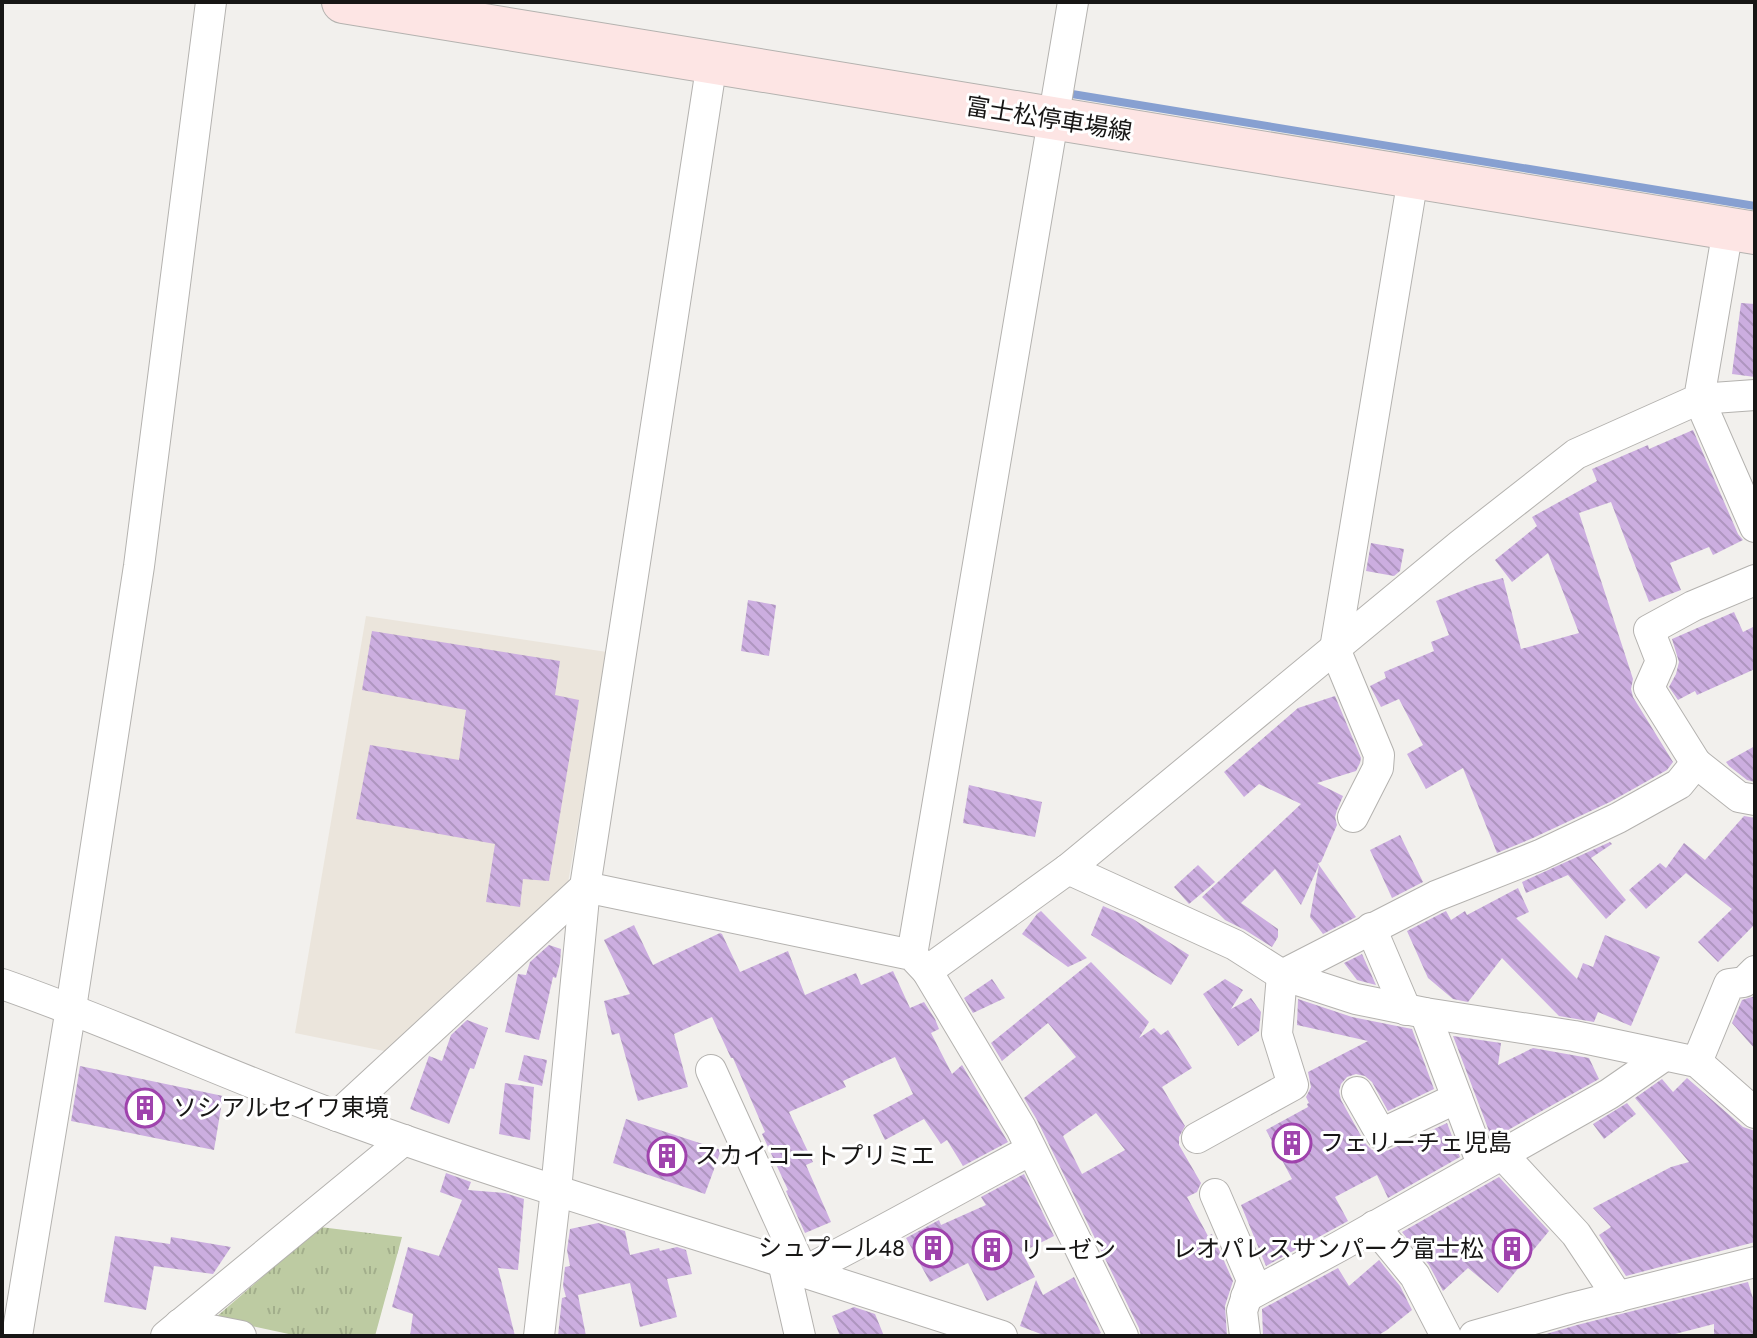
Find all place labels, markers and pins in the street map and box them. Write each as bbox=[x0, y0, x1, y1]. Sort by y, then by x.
building icon: ソシアルセイワ東境 bbox=[124, 1087, 166, 1129]
place label: ソシアルセイワ東境 bbox=[173, 1090, 389, 1125]
building icon: フェリーチェ児島 bbox=[1271, 1122, 1313, 1164]
place label: フェリーチェ児島 bbox=[1320, 1125, 1512, 1160]
building icon: スカイコートプリミエ bbox=[646, 1135, 688, 1177]
place label: スカイコートプリミエ bbox=[695, 1138, 935, 1173]
building icon: シュプール48 bbox=[912, 1227, 954, 1269]
building icon: レオパレスサンパーク富士松 bbox=[1491, 1228, 1533, 1270]
building icon: リーゼン bbox=[971, 1229, 1013, 1271]
place label: シュプール48 bbox=[758, 1230, 905, 1265]
place label: レオパレスサンパーク富士松 bbox=[1172, 1231, 1484, 1266]
place label: リーゼン bbox=[1020, 1232, 1116, 1267]

